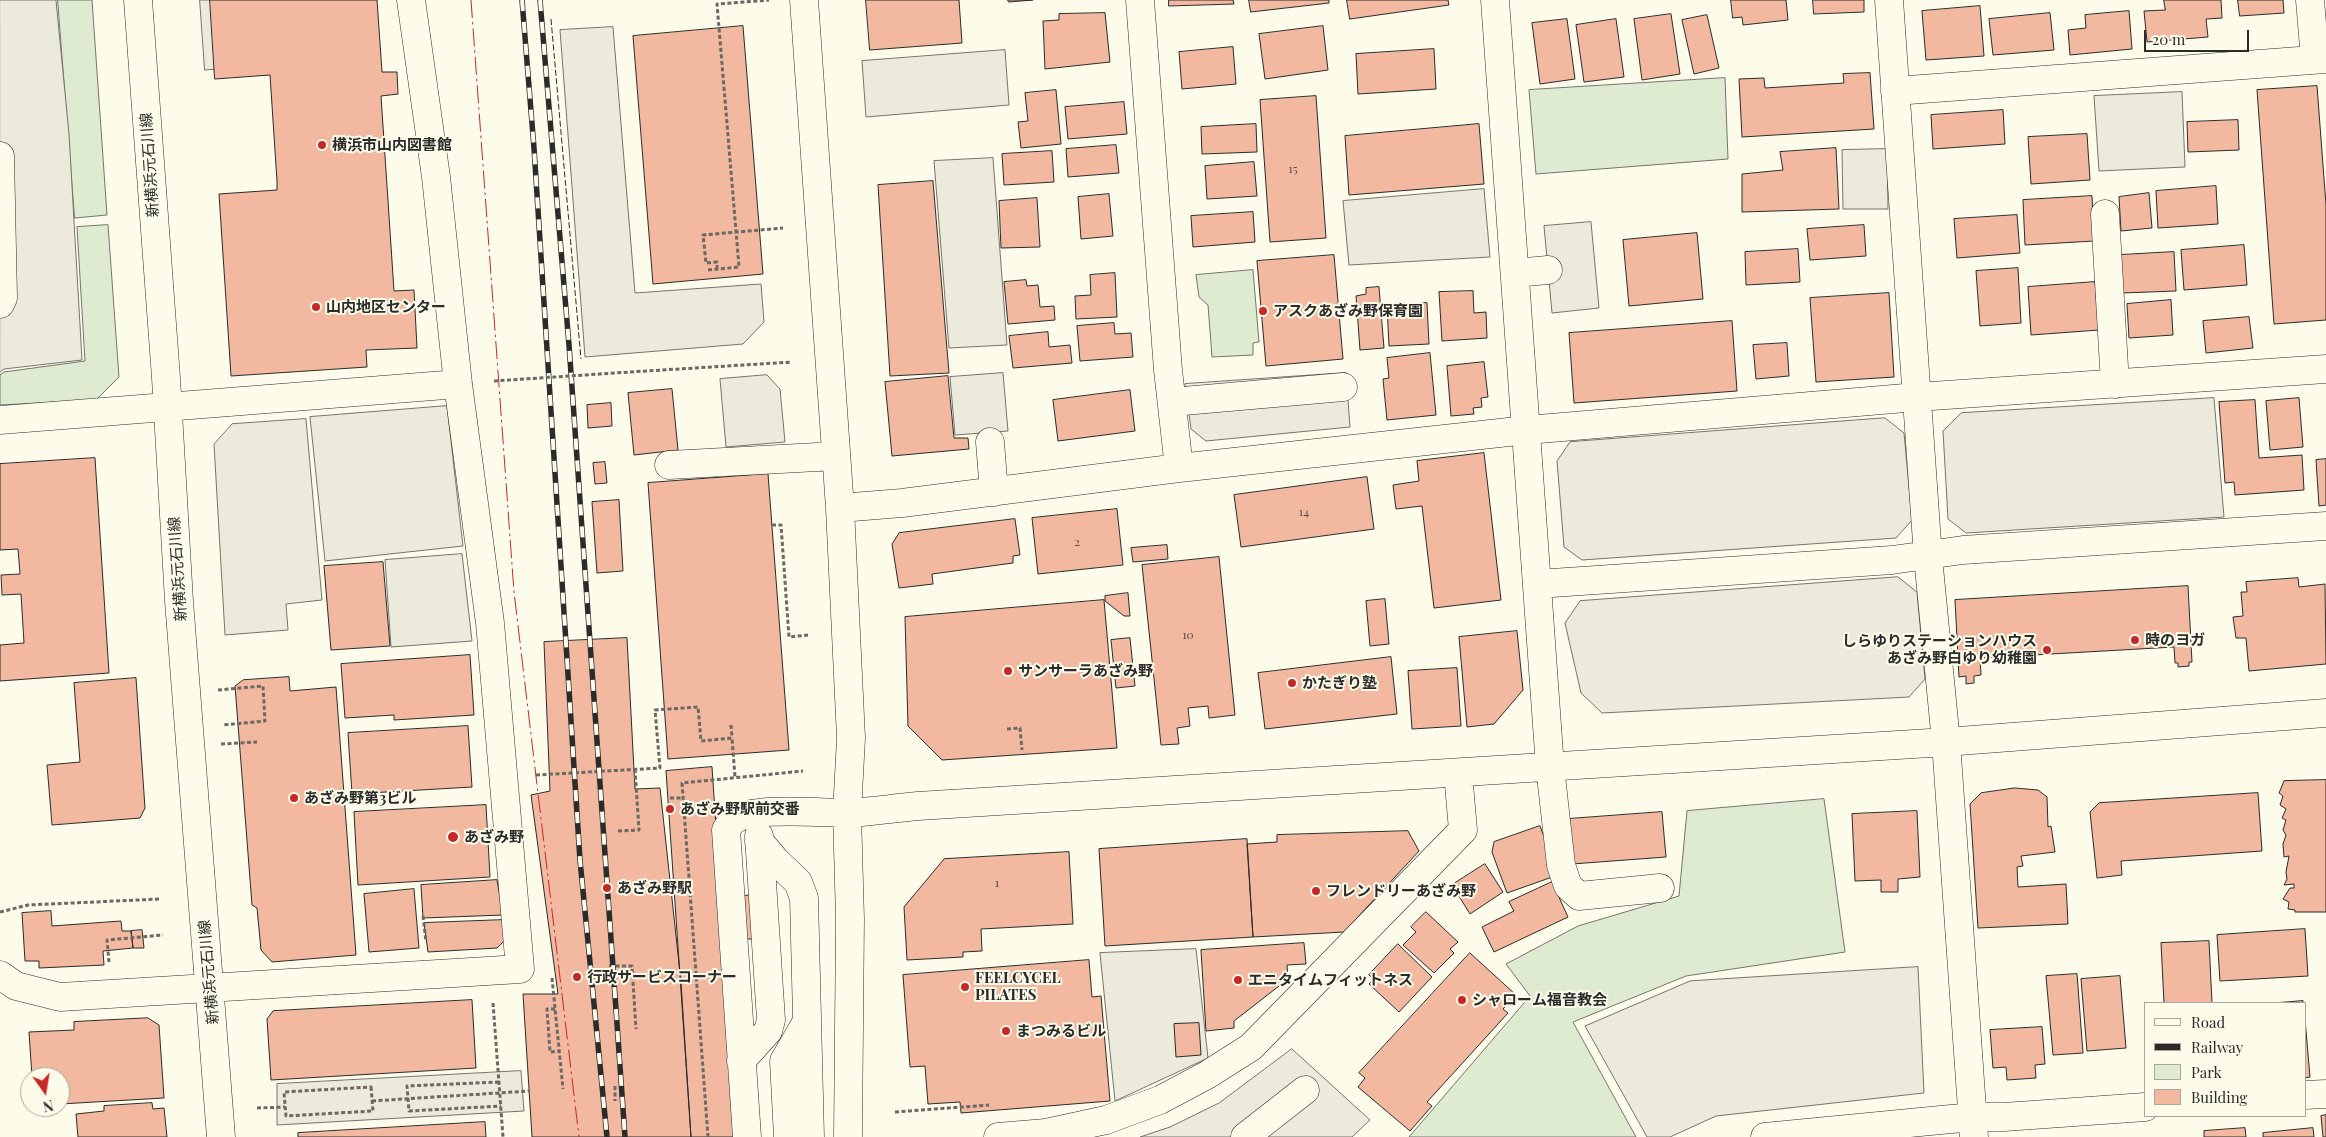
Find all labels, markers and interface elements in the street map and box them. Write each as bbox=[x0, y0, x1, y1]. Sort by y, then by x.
scale bar bbox=[2146, 20, 2251, 52]
text: 20 m bbox=[2152, 29, 2185, 49]
street label: 新横浜元石川線 bbox=[137, 112, 163, 218]
place label: 横浜市山内図書館 bbox=[332, 136, 452, 154]
marker: 横浜市山内図書館 bbox=[316, 139, 328, 151]
house number: 15 bbox=[1288, 162, 1298, 176]
place label: 山内地区センター bbox=[326, 298, 446, 316]
marker: 山内地区センター bbox=[310, 301, 322, 313]
place label: アスクあざみ野保育園 bbox=[1273, 302, 1423, 320]
marker: アスクあざみ野保育園 bbox=[1257, 305, 1269, 317]
house number: 14 bbox=[1299, 505, 1309, 519]
street label: 新横浜元石川線 bbox=[165, 516, 191, 622]
house number: 2 bbox=[1074, 535, 1080, 549]
house number: 10 bbox=[1182, 628, 1194, 642]
place label: 時のヨガ bbox=[2145, 631, 2205, 649]
place label: しらゆりステーションハウス あざみ野白ゆり幼稚園 bbox=[1842, 632, 2037, 667]
marker: 時のヨガ bbox=[2129, 634, 2141, 646]
marker: しらゆりステーションハウス あざみ野白ゆり幼稚園 bbox=[2041, 644, 2053, 656]
place label: サンサーラあざみ野 bbox=[1018, 662, 1153, 680]
marker: サンサーラあざみ野 bbox=[1002, 665, 1014, 677]
place label: かたぎり塾 bbox=[1302, 674, 1377, 692]
marker: かたぎり塾 bbox=[1286, 677, 1298, 689]
place label: あざみ野第3ビル bbox=[304, 789, 416, 807]
marker: あざみ野第3ビル bbox=[288, 792, 300, 804]
place label: あざみ野駅前交番 bbox=[680, 800, 800, 818]
marker: あざみ野駅前交番 bbox=[664, 803, 676, 815]
place label: あざみ野 bbox=[464, 828, 524, 846]
marker: あざみ野 bbox=[446, 830, 460, 844]
house number: 1 bbox=[995, 876, 999, 890]
place label: あざみ野駅 bbox=[617, 879, 692, 897]
marker: あざみ野駅 bbox=[601, 882, 613, 894]
place label: フレンドリーあざみ野 bbox=[1326, 882, 1476, 900]
marker: フレンドリーあざみ野 bbox=[1310, 885, 1322, 897]
street label: 新横浜元石川線 bbox=[195, 919, 223, 1025]
place label: 行政サービスコーナー bbox=[587, 968, 737, 986]
place label: FEELCYCEL PILATES bbox=[975, 969, 1061, 1004]
marker: 行政サービスコーナー bbox=[571, 971, 583, 983]
place label: エニタイムフィットネス bbox=[1248, 971, 1413, 989]
marker: エニタイムフィットネス bbox=[1232, 974, 1244, 986]
marker: FEELCYCEL PILATES bbox=[959, 981, 971, 993]
place label: シャローム福音教会 bbox=[1472, 991, 1607, 1009]
marker: シャローム福音教会 bbox=[1456, 994, 1468, 1006]
legend bbox=[2144, 1002, 2306, 1117]
text: Road bbox=[2191, 1012, 2225, 1032]
place label: まつみるビル bbox=[1016, 1022, 1106, 1040]
marker: まつみるビル bbox=[1000, 1025, 1012, 1037]
text: Railway bbox=[2191, 1037, 2243, 1057]
text: Park bbox=[2191, 1062, 2222, 1082]
north arrow bbox=[20, 1067, 70, 1117]
text: Building bbox=[2191, 1087, 2247, 1107]
text: N bbox=[41, 1096, 55, 1117]

